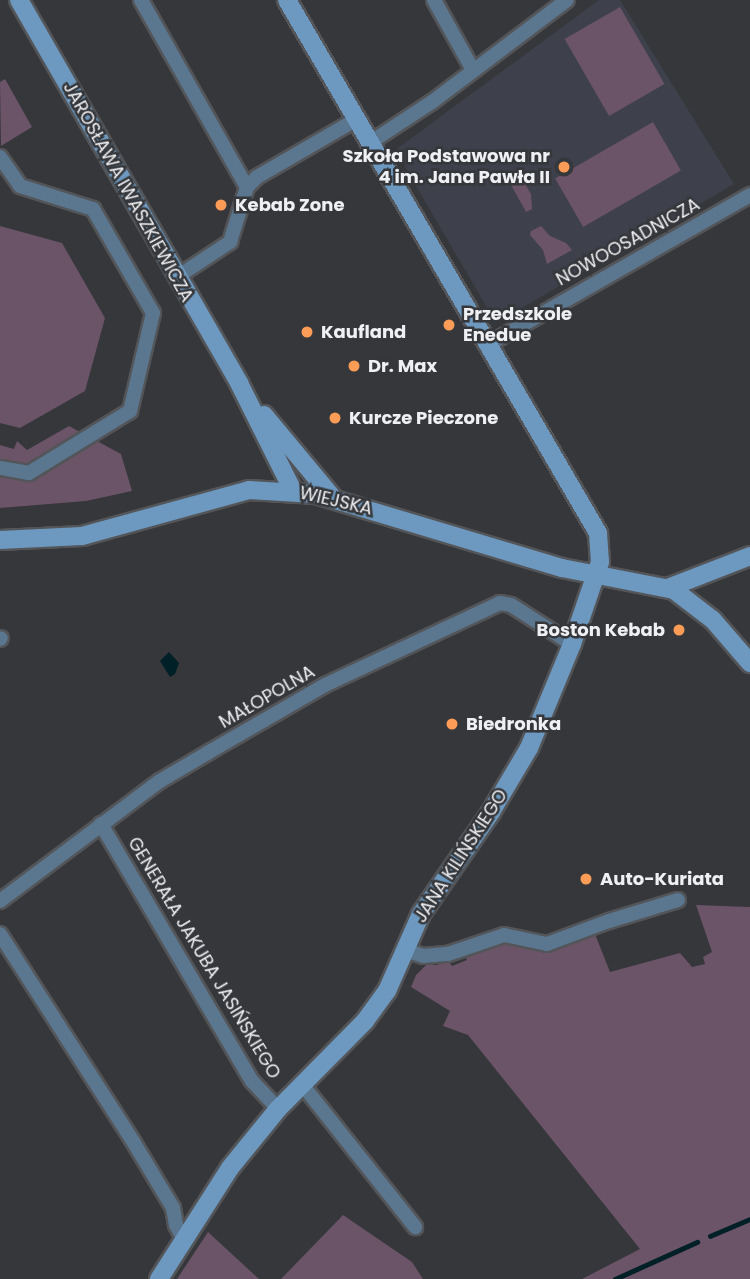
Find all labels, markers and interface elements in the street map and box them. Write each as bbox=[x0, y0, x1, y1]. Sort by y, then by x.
street label: JAROSŁAWA IWASZKIEWICZA bbox=[58, 78, 198, 306]
place label: Szkoła Podstawowa nr 4 im. Jana Pawła II bbox=[343, 146, 550, 188]
marker: Szkoła Podstawowa nr 4 im. Jana Pawła II bbox=[556, 159, 572, 175]
place label: Kebab Zone bbox=[235, 194, 345, 216]
street label: NOWOOSADNICZA bbox=[552, 194, 704, 290]
marker: Kebab Zone bbox=[213, 197, 229, 213]
place label: Przedszkole Enedue bbox=[463, 304, 572, 346]
marker: Przedszkole Enedue bbox=[441, 317, 457, 333]
place label: Kaufland bbox=[321, 321, 406, 343]
marker: Kaufland bbox=[299, 324, 315, 340]
place label: Dr. Max bbox=[368, 355, 437, 377]
marker: Dr. Max bbox=[346, 358, 362, 374]
place label: Kurcze Pieczone bbox=[349, 407, 498, 429]
marker: Kurcze Pieczone bbox=[327, 410, 343, 426]
street label: WIEJSKA bbox=[297, 482, 375, 520]
place label: Boston Kebab bbox=[537, 619, 665, 641]
marker: Boston Kebab bbox=[671, 622, 687, 638]
street label: MAŁOPOLNA bbox=[215, 661, 319, 733]
place label: Biedronka bbox=[466, 713, 561, 735]
marker: Biedronka bbox=[444, 716, 460, 732]
street label: JANA KILIŃSKIEGO bbox=[410, 785, 512, 927]
street label: GENERAŁA JAKUBA JASIŃSKIEGO bbox=[123, 833, 285, 1083]
place label: Auto-Kuriata bbox=[600, 868, 724, 890]
marker: Auto-Kuriata bbox=[578, 871, 594, 887]

